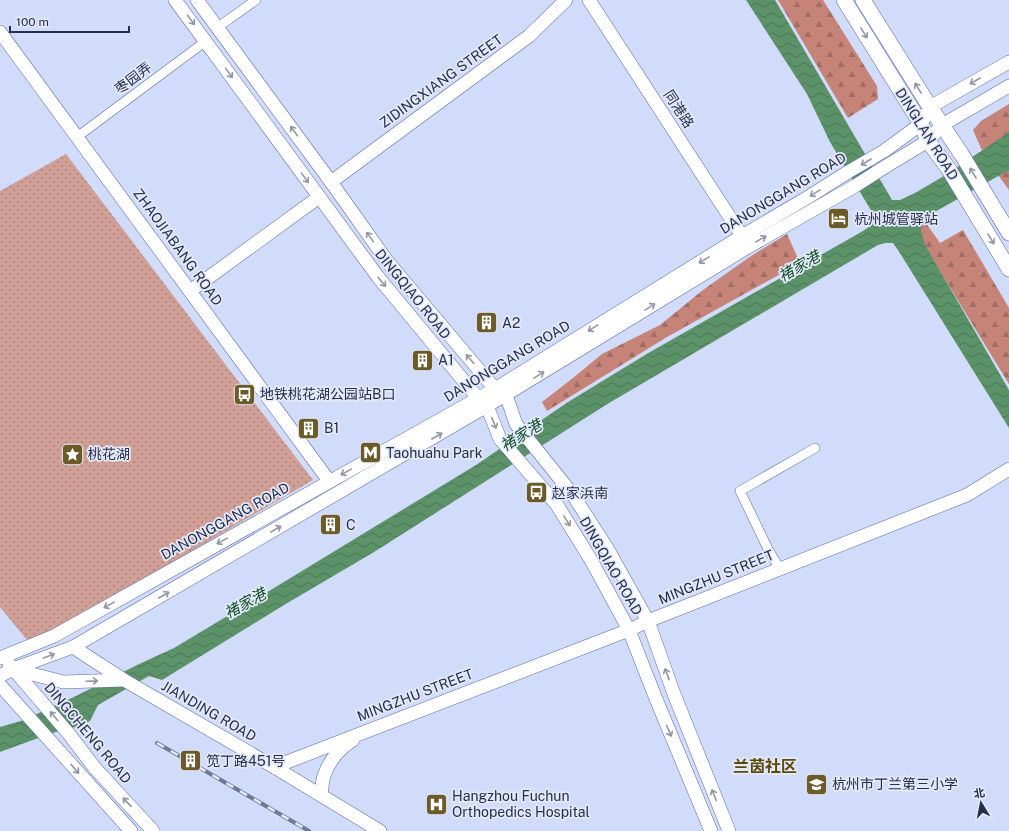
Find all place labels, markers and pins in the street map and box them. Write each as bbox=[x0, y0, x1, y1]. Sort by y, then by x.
hotel icon: 杭州城管驿站 bbox=[826, 206, 852, 232]
place label: 杭州城管驿站 bbox=[854, 211, 938, 227]
building icon: A2 bbox=[473, 310, 499, 336]
place label: A2 bbox=[502, 315, 520, 331]
building icon: A1 bbox=[409, 347, 435, 373]
place label: A1 bbox=[438, 352, 454, 368]
bus stop icon: 地铁桃花湖公园站B口 bbox=[231, 381, 257, 407]
place label: 地铁桃花湖公园站B口 bbox=[260, 386, 395, 402]
building icon: B1 bbox=[295, 415, 321, 441]
place label: B1 bbox=[324, 420, 339, 436]
metro station icon: Taohuahu Park bbox=[358, 440, 384, 466]
place icon: 桃花湖 bbox=[60, 441, 86, 467]
place label: Taohuahu Park bbox=[386, 445, 483, 461]
place label: 桃花湖 bbox=[88, 446, 130, 462]
bus stop icon: 赵家浜南 bbox=[524, 480, 550, 506]
place label: 赵家浜南 bbox=[551, 485, 608, 501]
building icon: C bbox=[317, 512, 343, 538]
place label: C bbox=[346, 517, 356, 533]
building icon: 笕丁路451号 bbox=[177, 748, 203, 774]
place label: 笕丁路451号 bbox=[206, 753, 285, 769]
school or university icon: 杭州市丁兰第三小学 bbox=[804, 771, 830, 797]
place label: 杭州市丁兰第三小学 bbox=[832, 776, 958, 792]
place label: Hangzhou Fuchun Orthopedics Hospital bbox=[452, 788, 590, 820]
hospital icon: Hangzhou Fuchun Orthopedics Hospital bbox=[423, 791, 449, 817]

